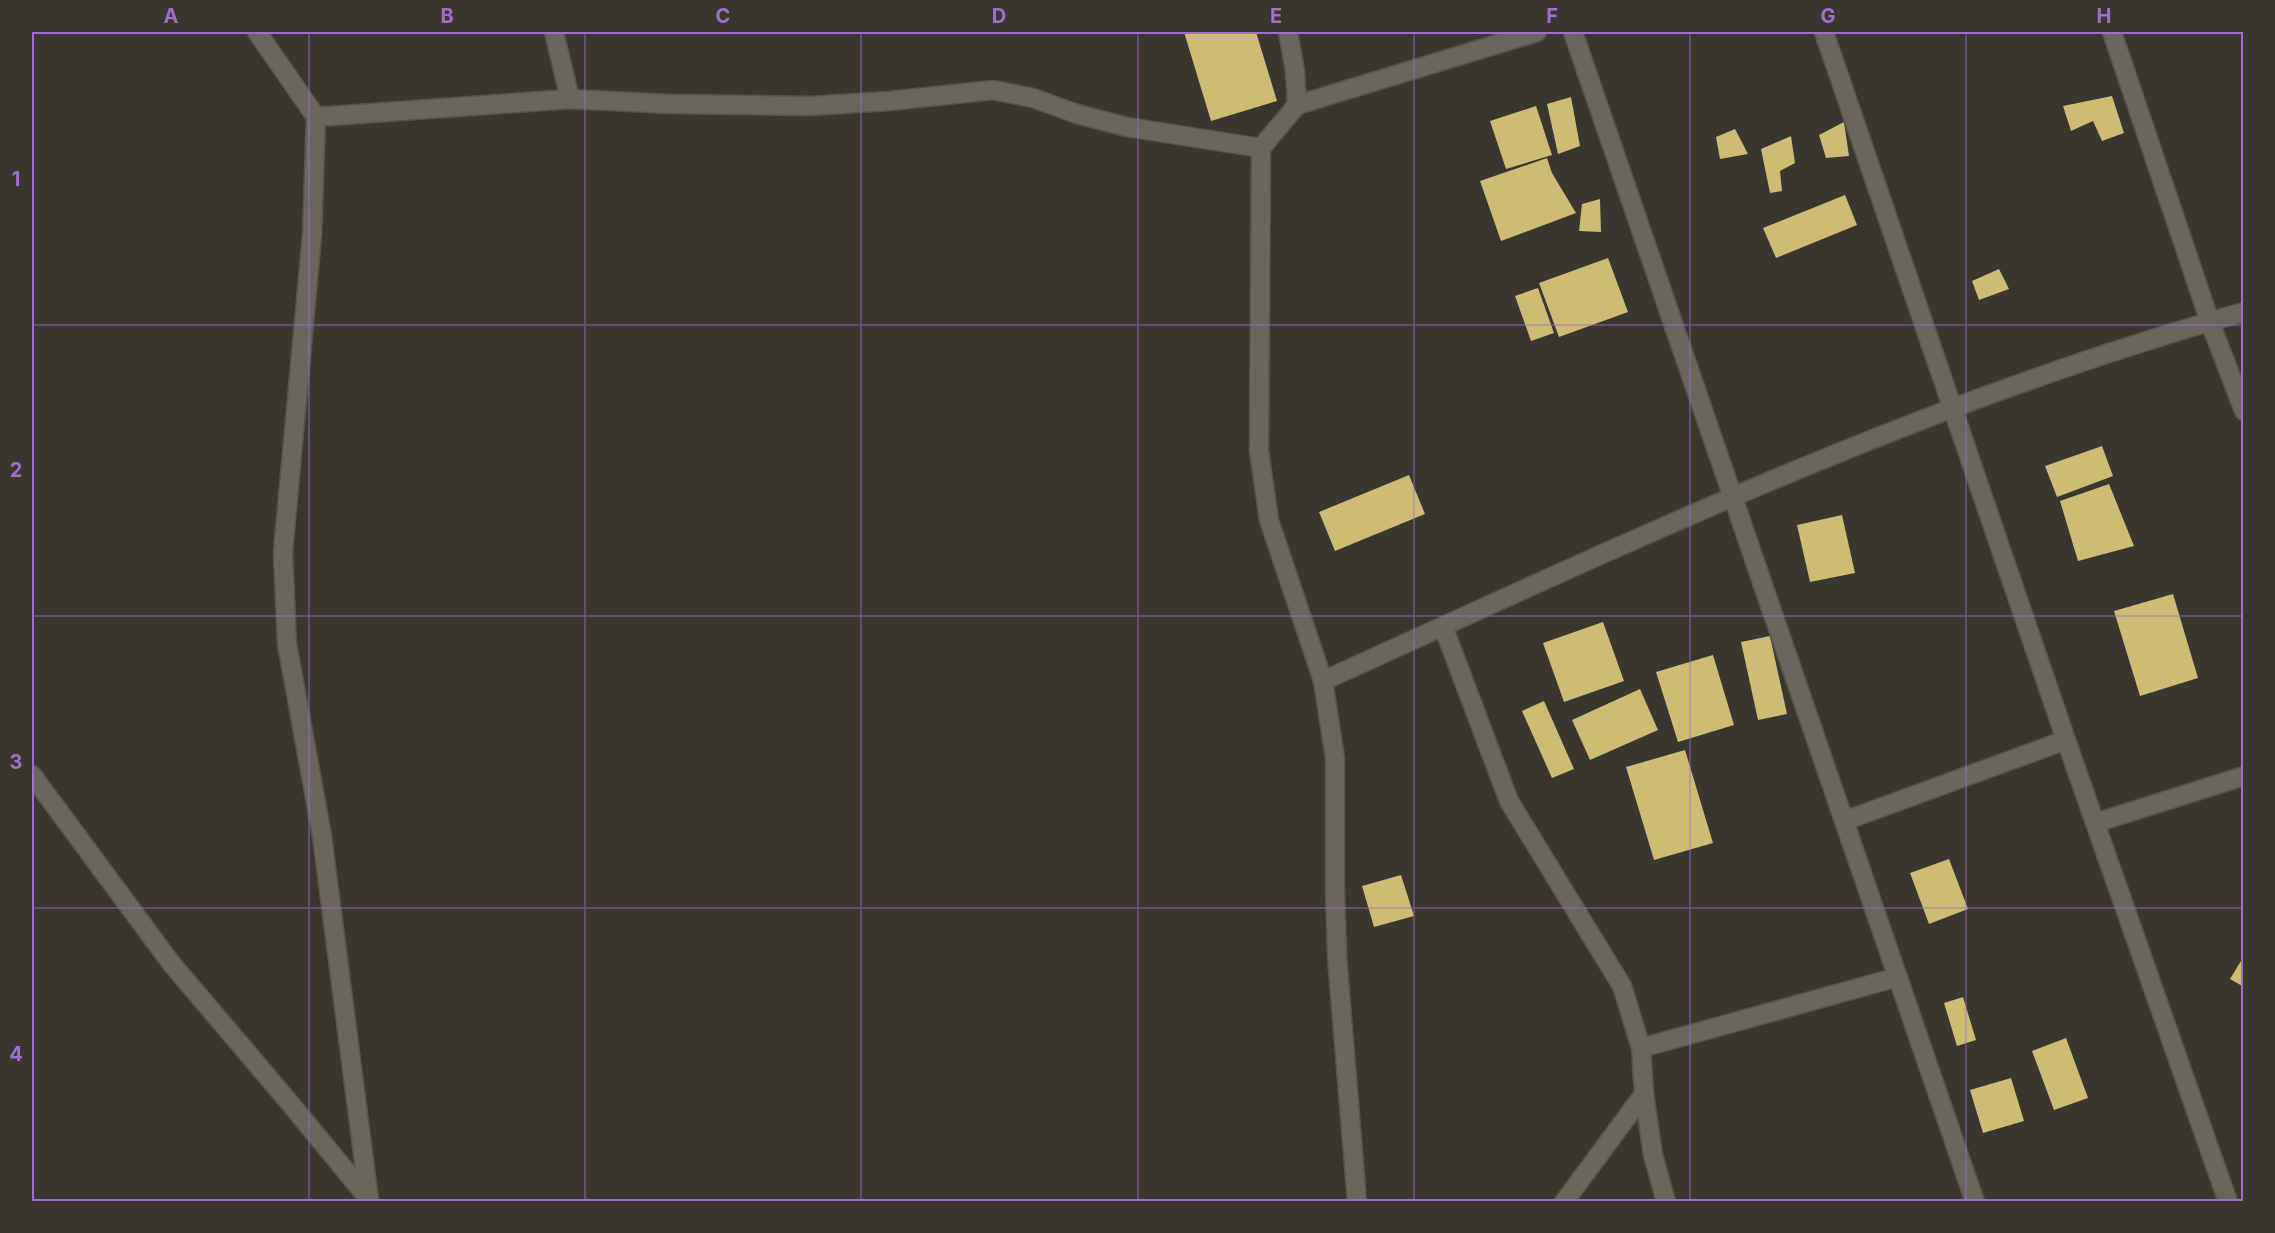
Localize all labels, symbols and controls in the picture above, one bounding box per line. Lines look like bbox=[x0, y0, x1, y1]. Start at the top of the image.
text: A bbox=[164, 4, 179, 28]
text: B bbox=[440, 4, 454, 28]
text: C bbox=[716, 4, 730, 28]
text: D bbox=[992, 4, 1006, 28]
text: E bbox=[1270, 4, 1282, 28]
text: F bbox=[1546, 4, 1558, 28]
text: G bbox=[1820, 4, 1836, 28]
text: H bbox=[2097, 4, 2111, 28]
text: 1 bbox=[12, 167, 20, 191]
text: 2 bbox=[10, 458, 22, 482]
text: 3 bbox=[10, 750, 22, 774]
text: 4 bbox=[9, 1042, 23, 1066]

